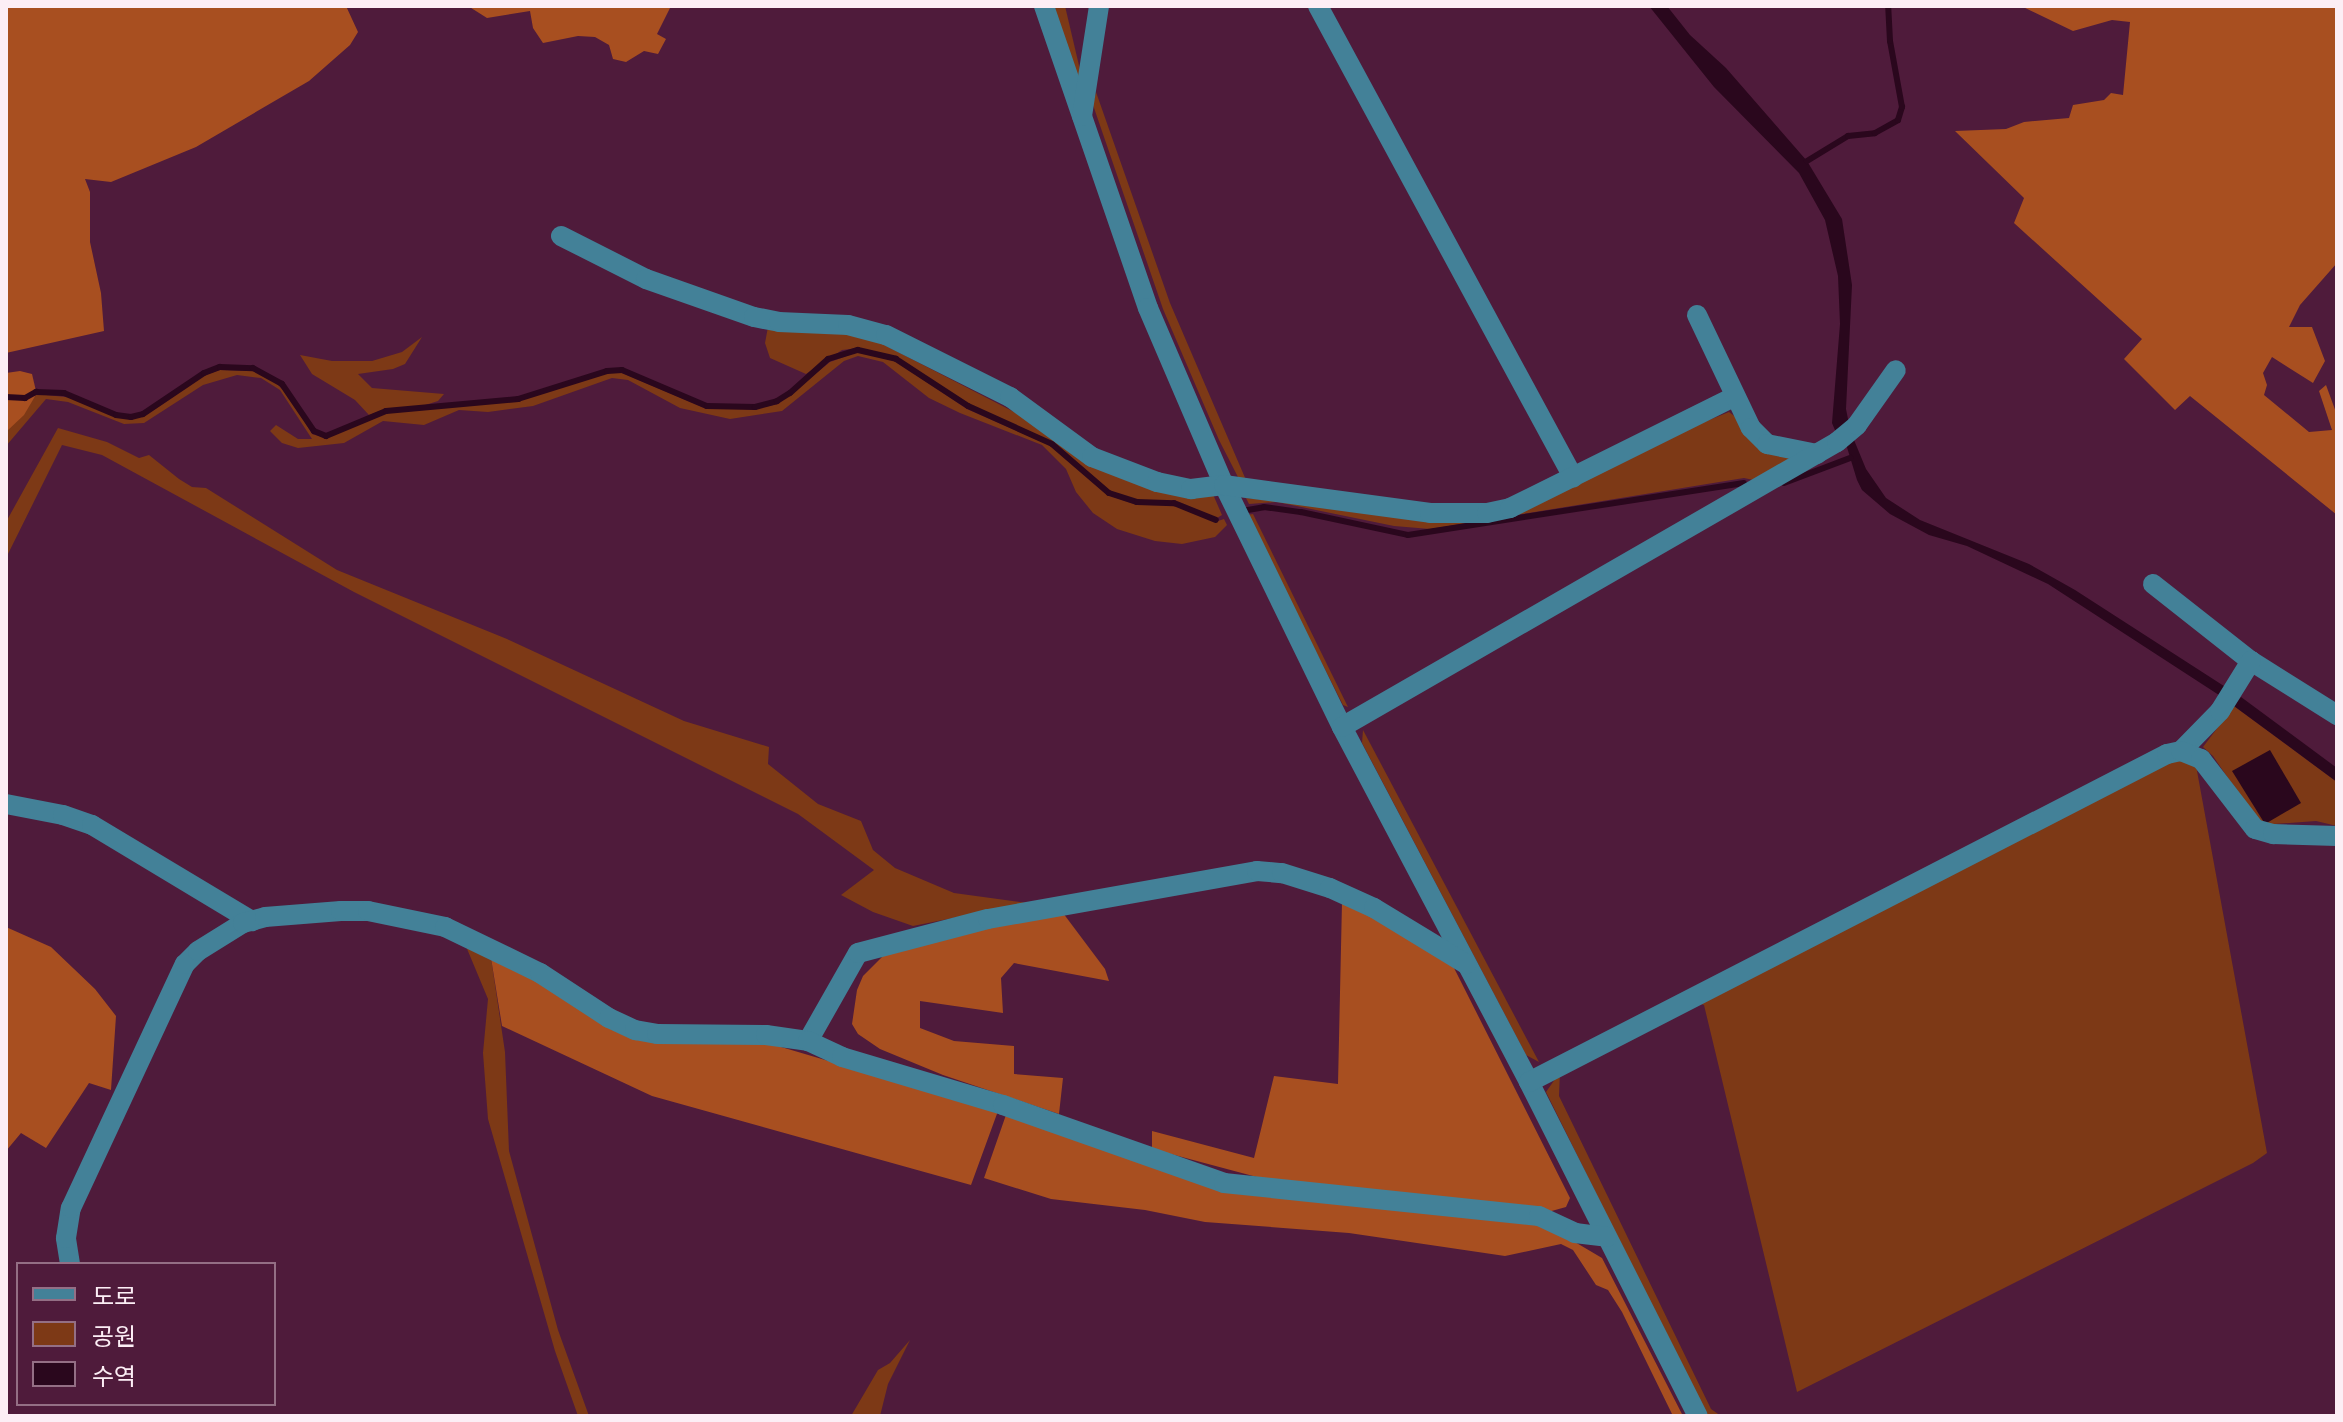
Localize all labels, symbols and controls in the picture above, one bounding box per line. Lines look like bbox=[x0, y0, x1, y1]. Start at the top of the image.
legend bbox=[16, 1262, 276, 1406]
text: 도로 bbox=[92, 1283, 136, 1311]
text: 공원 bbox=[92, 1323, 136, 1351]
text: 수역 bbox=[92, 1363, 136, 1391]

